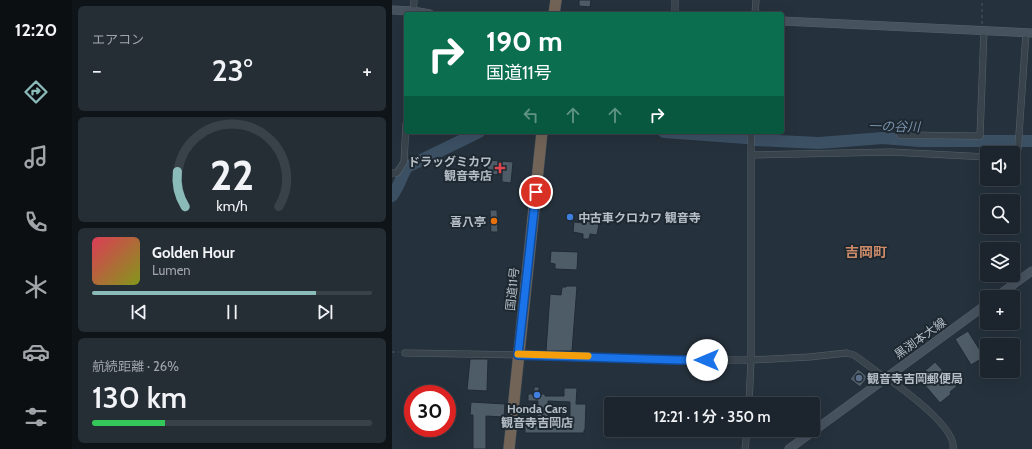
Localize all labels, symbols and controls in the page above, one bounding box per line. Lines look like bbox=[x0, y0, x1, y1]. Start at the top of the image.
text: 12:20 bbox=[15, 19, 57, 41]
text: 190 m bbox=[486, 24, 562, 58]
icon: right bbox=[420, 28, 472, 80]
text: エアコン bbox=[92, 31, 144, 47]
text: 23° bbox=[212, 52, 252, 89]
text: − bbox=[92, 57, 102, 84]
text: + bbox=[362, 57, 372, 84]
text: 国道11号 bbox=[486, 62, 552, 84]
icon: directions bbox=[22, 78, 50, 106]
icon: left bbox=[520, 104, 542, 126]
icon: ahead bbox=[562, 104, 584, 126]
icon: ahead bbox=[604, 104, 626, 126]
icon: right bbox=[646, 104, 668, 126]
water label: 一の谷川 bbox=[868, 118, 922, 134]
icon: music bbox=[22, 143, 50, 171]
map controls bbox=[980, 146, 1020, 378]
button: sound bbox=[980, 146, 1020, 186]
text: 22 bbox=[210, 150, 254, 200]
place label: ドラッグミカワ 観音寺店 bbox=[408, 154, 492, 183]
marker: ドラッグミカワ 観音寺店 bbox=[495, 163, 505, 173]
pin bbox=[519, 175, 553, 209]
icon: arrive bbox=[525, 181, 547, 203]
button: search bbox=[980, 194, 1020, 234]
text: km/h bbox=[216, 197, 248, 215]
icon: phone bbox=[22, 208, 50, 236]
place label: 中古車クロカワ 観音寺 bbox=[578, 210, 701, 225]
marker: 中古車クロカワ 観音寺 bbox=[565, 212, 575, 222]
place label: 喜八亭 bbox=[450, 214, 486, 229]
marker: 喜八亭 bbox=[489, 216, 499, 226]
button: layers bbox=[980, 242, 1020, 282]
district label: 吉岡町 bbox=[845, 243, 887, 261]
text: Golden Hour bbox=[152, 244, 235, 262]
text: Lumen bbox=[152, 262, 191, 278]
street label: 国道11号 bbox=[502, 266, 522, 312]
icon: climate bbox=[22, 273, 50, 301]
button: + bbox=[980, 290, 1020, 330]
icon: previous bbox=[128, 301, 150, 323]
icon: pause bbox=[221, 301, 243, 323]
icon: next bbox=[314, 301, 336, 323]
street label: 黒渕本大線 bbox=[891, 314, 949, 362]
icon: car bbox=[22, 338, 50, 366]
button: − bbox=[980, 338, 1020, 378]
position arrow bbox=[686, 339, 728, 381]
text: 航続距離 · 26% bbox=[92, 358, 179, 374]
place label: 観音寺吉岡郵便局 bbox=[867, 371, 963, 386]
marker: 観音寺吉岡郵便局 bbox=[854, 373, 864, 383]
text: 130 km bbox=[92, 379, 187, 416]
speed limit sign: 30 bbox=[404, 385, 456, 437]
marker: Honda Cars 観音寺吉岡店 bbox=[532, 390, 542, 400]
place label: Honda Cars 観音寺吉岡店 bbox=[501, 401, 573, 430]
icon: filters bbox=[22, 403, 50, 431]
text: 12:21 · 1 分 · 350 m bbox=[653, 408, 771, 426]

